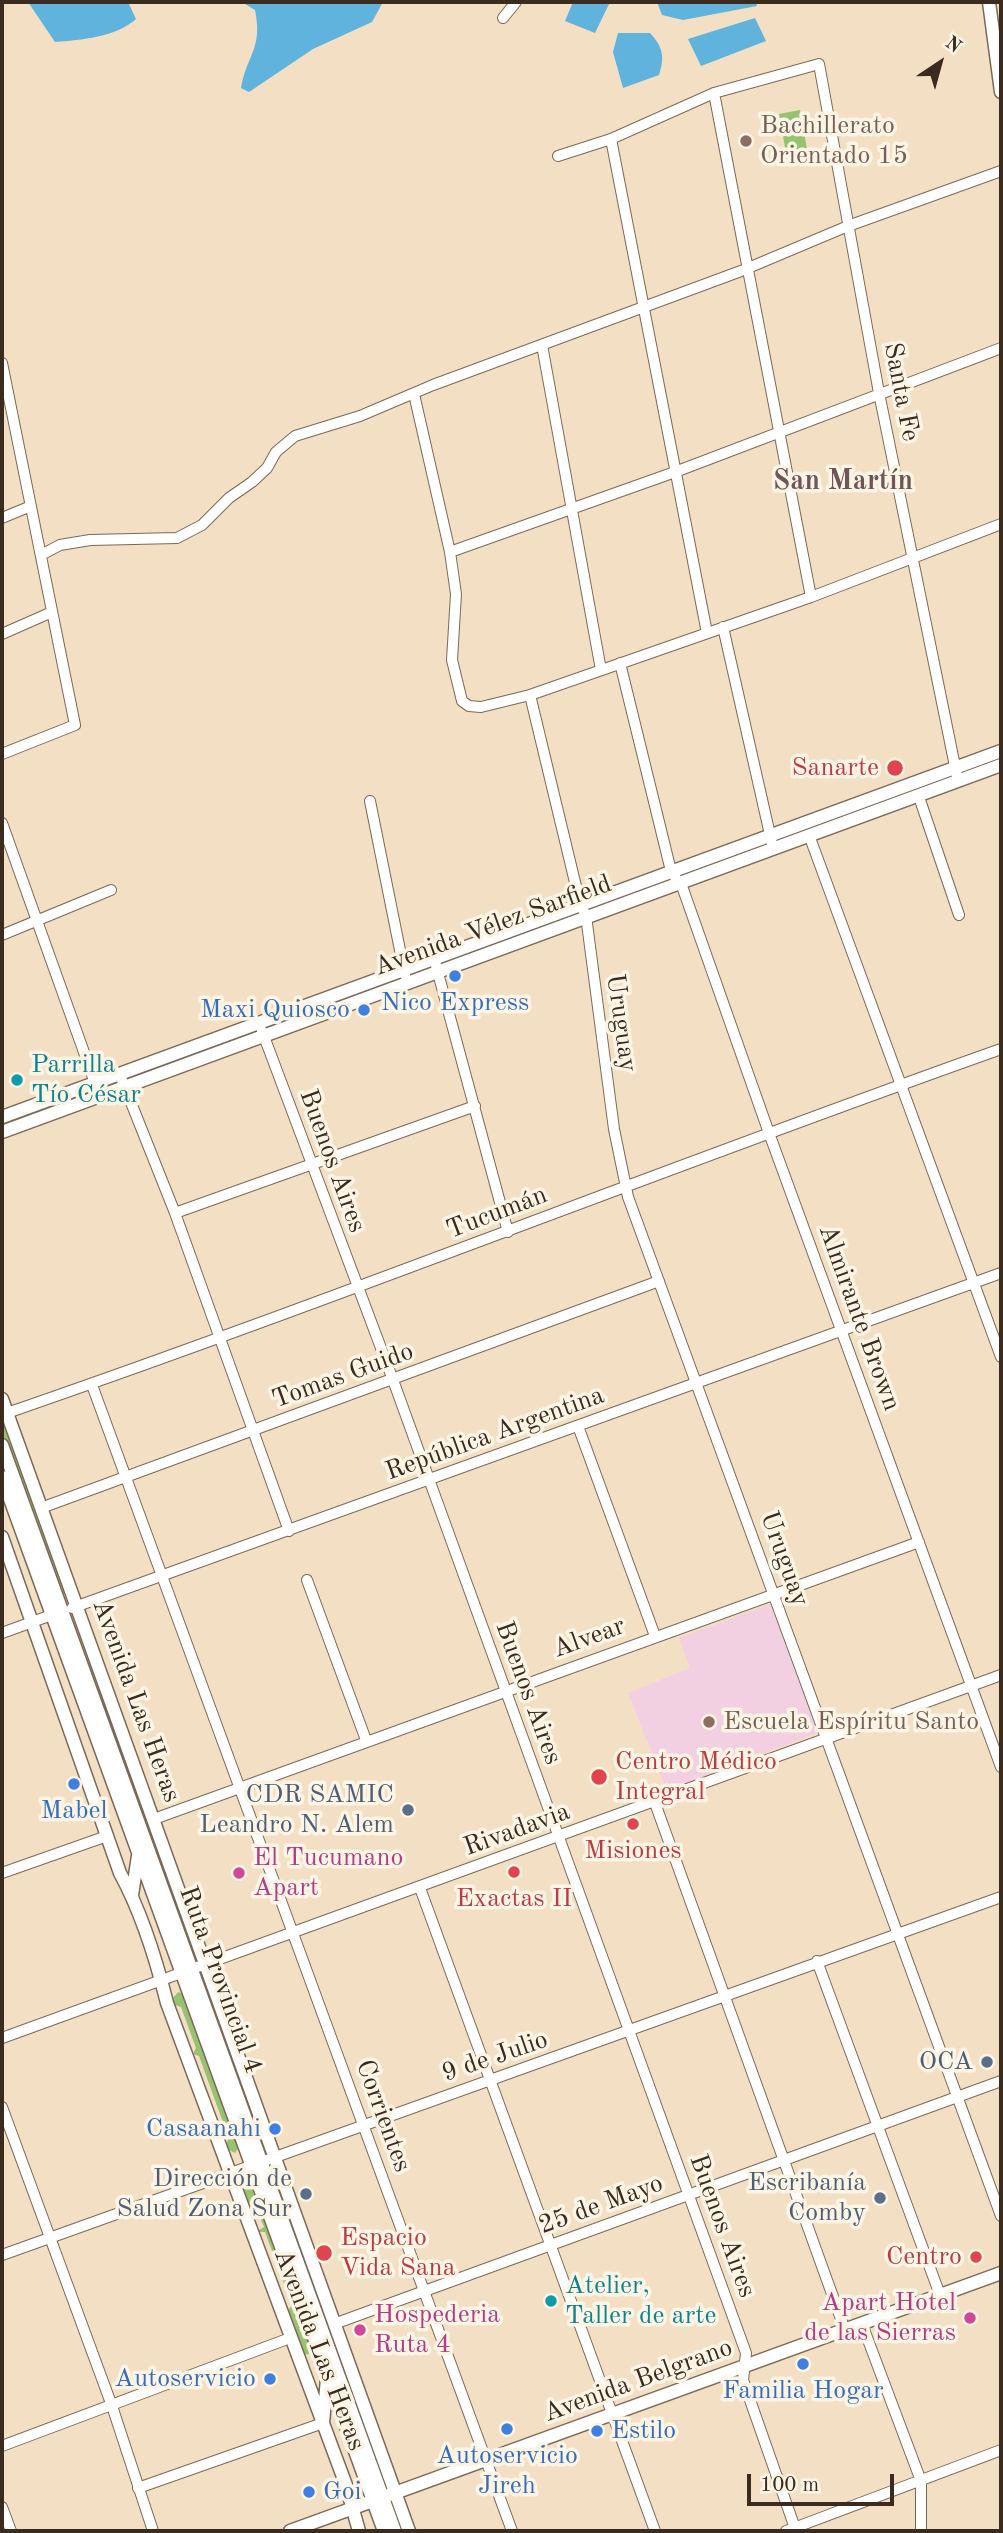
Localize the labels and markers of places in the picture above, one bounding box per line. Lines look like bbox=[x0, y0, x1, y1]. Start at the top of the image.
place label: Bachillerato Orientado 15 bbox=[760, 110, 908, 172]
marker: Bachillerato Orientado 15 bbox=[738, 133, 754, 149]
place label: Sanarte bbox=[791, 752, 879, 784]
marker: Sanarte bbox=[885, 758, 905, 778]
marker: Nico Express bbox=[447, 968, 463, 984]
place label: Nico Express bbox=[381, 987, 529, 1019]
place label: Maxi Quiosco bbox=[200, 994, 350, 1026]
marker: Maxi Quiosco bbox=[356, 1002, 372, 1018]
place label: Parrilla Tío César bbox=[31, 1049, 141, 1110]
marker: Parrilla Tío César bbox=[9, 1072, 25, 1088]
place label: Escuela Espíritu Santo bbox=[723, 1706, 979, 1738]
marker: Escuela Espíritu Santo bbox=[701, 1714, 717, 1730]
place label: Centro Médico Integral bbox=[615, 1746, 777, 1808]
marker: Centro Médico Integral bbox=[589, 1767, 609, 1787]
marker: Mabel bbox=[66, 1776, 82, 1792]
place label: CDR SAMIC Leandro N. Alem bbox=[199, 1779, 394, 1840]
place label: Mabel bbox=[41, 1795, 107, 1827]
marker: CDR SAMIC Leandro N. Alem bbox=[400, 1802, 416, 1818]
marker: Misiones bbox=[625, 1816, 641, 1832]
place label: Misiones bbox=[584, 1835, 682, 1867]
place label: El Tucumano Apart bbox=[253, 1842, 403, 1904]
marker: Exactas II bbox=[506, 1864, 522, 1880]
marker: El Tucumano Apart bbox=[231, 1865, 247, 1881]
place label: Exactas II bbox=[456, 1883, 572, 1915]
place label: OCA bbox=[919, 2046, 973, 2078]
marker: OCA bbox=[979, 2054, 995, 2070]
place label: Casaanahi bbox=[146, 2113, 261, 2145]
marker: Casaanahi bbox=[267, 2121, 283, 2137]
place label: Dirección de Salud Zona Sur bbox=[117, 2163, 292, 2224]
place label: Escribanía Comby bbox=[748, 2167, 866, 2228]
marker: Dirección de Salud Zona Sur bbox=[298, 2186, 314, 2202]
marker: Escribanía Comby bbox=[872, 2190, 888, 2206]
place label: Espacio Vida Sana bbox=[340, 2222, 455, 2284]
place label: Centro bbox=[886, 2241, 962, 2273]
marker: Espacio Vida Sana bbox=[314, 2243, 334, 2263]
marker: Centro bbox=[968, 2249, 984, 2265]
place label: Atelier, Taller de arte bbox=[565, 2270, 716, 2332]
place label: Apart Hotel de las Sierras bbox=[804, 2287, 956, 2348]
marker: Atelier, Taller de arte bbox=[543, 2293, 559, 2309]
place label: Hospederia Ruta 4 bbox=[374, 2299, 500, 2360]
marker: Apart Hotel de las Sierras bbox=[962, 2310, 978, 2326]
marker: Hospederia Ruta 4 bbox=[352, 2322, 368, 2338]
marker: Familia Hogar bbox=[795, 2356, 811, 2372]
place label: Autoservicio bbox=[114, 2363, 256, 2395]
marker: Autoservicio bbox=[262, 2371, 278, 2387]
place label: Familia Hogar bbox=[722, 2375, 884, 2407]
place label: Estilo bbox=[611, 2415, 676, 2447]
marker: Autoservicio Jireh bbox=[499, 2421, 515, 2437]
marker: Estilo bbox=[589, 2423, 605, 2439]
place label: Autoservicio Jireh bbox=[436, 2440, 578, 2502]
place label: Goi bbox=[323, 2476, 362, 2508]
marker: Goi bbox=[301, 2484, 317, 2500]

